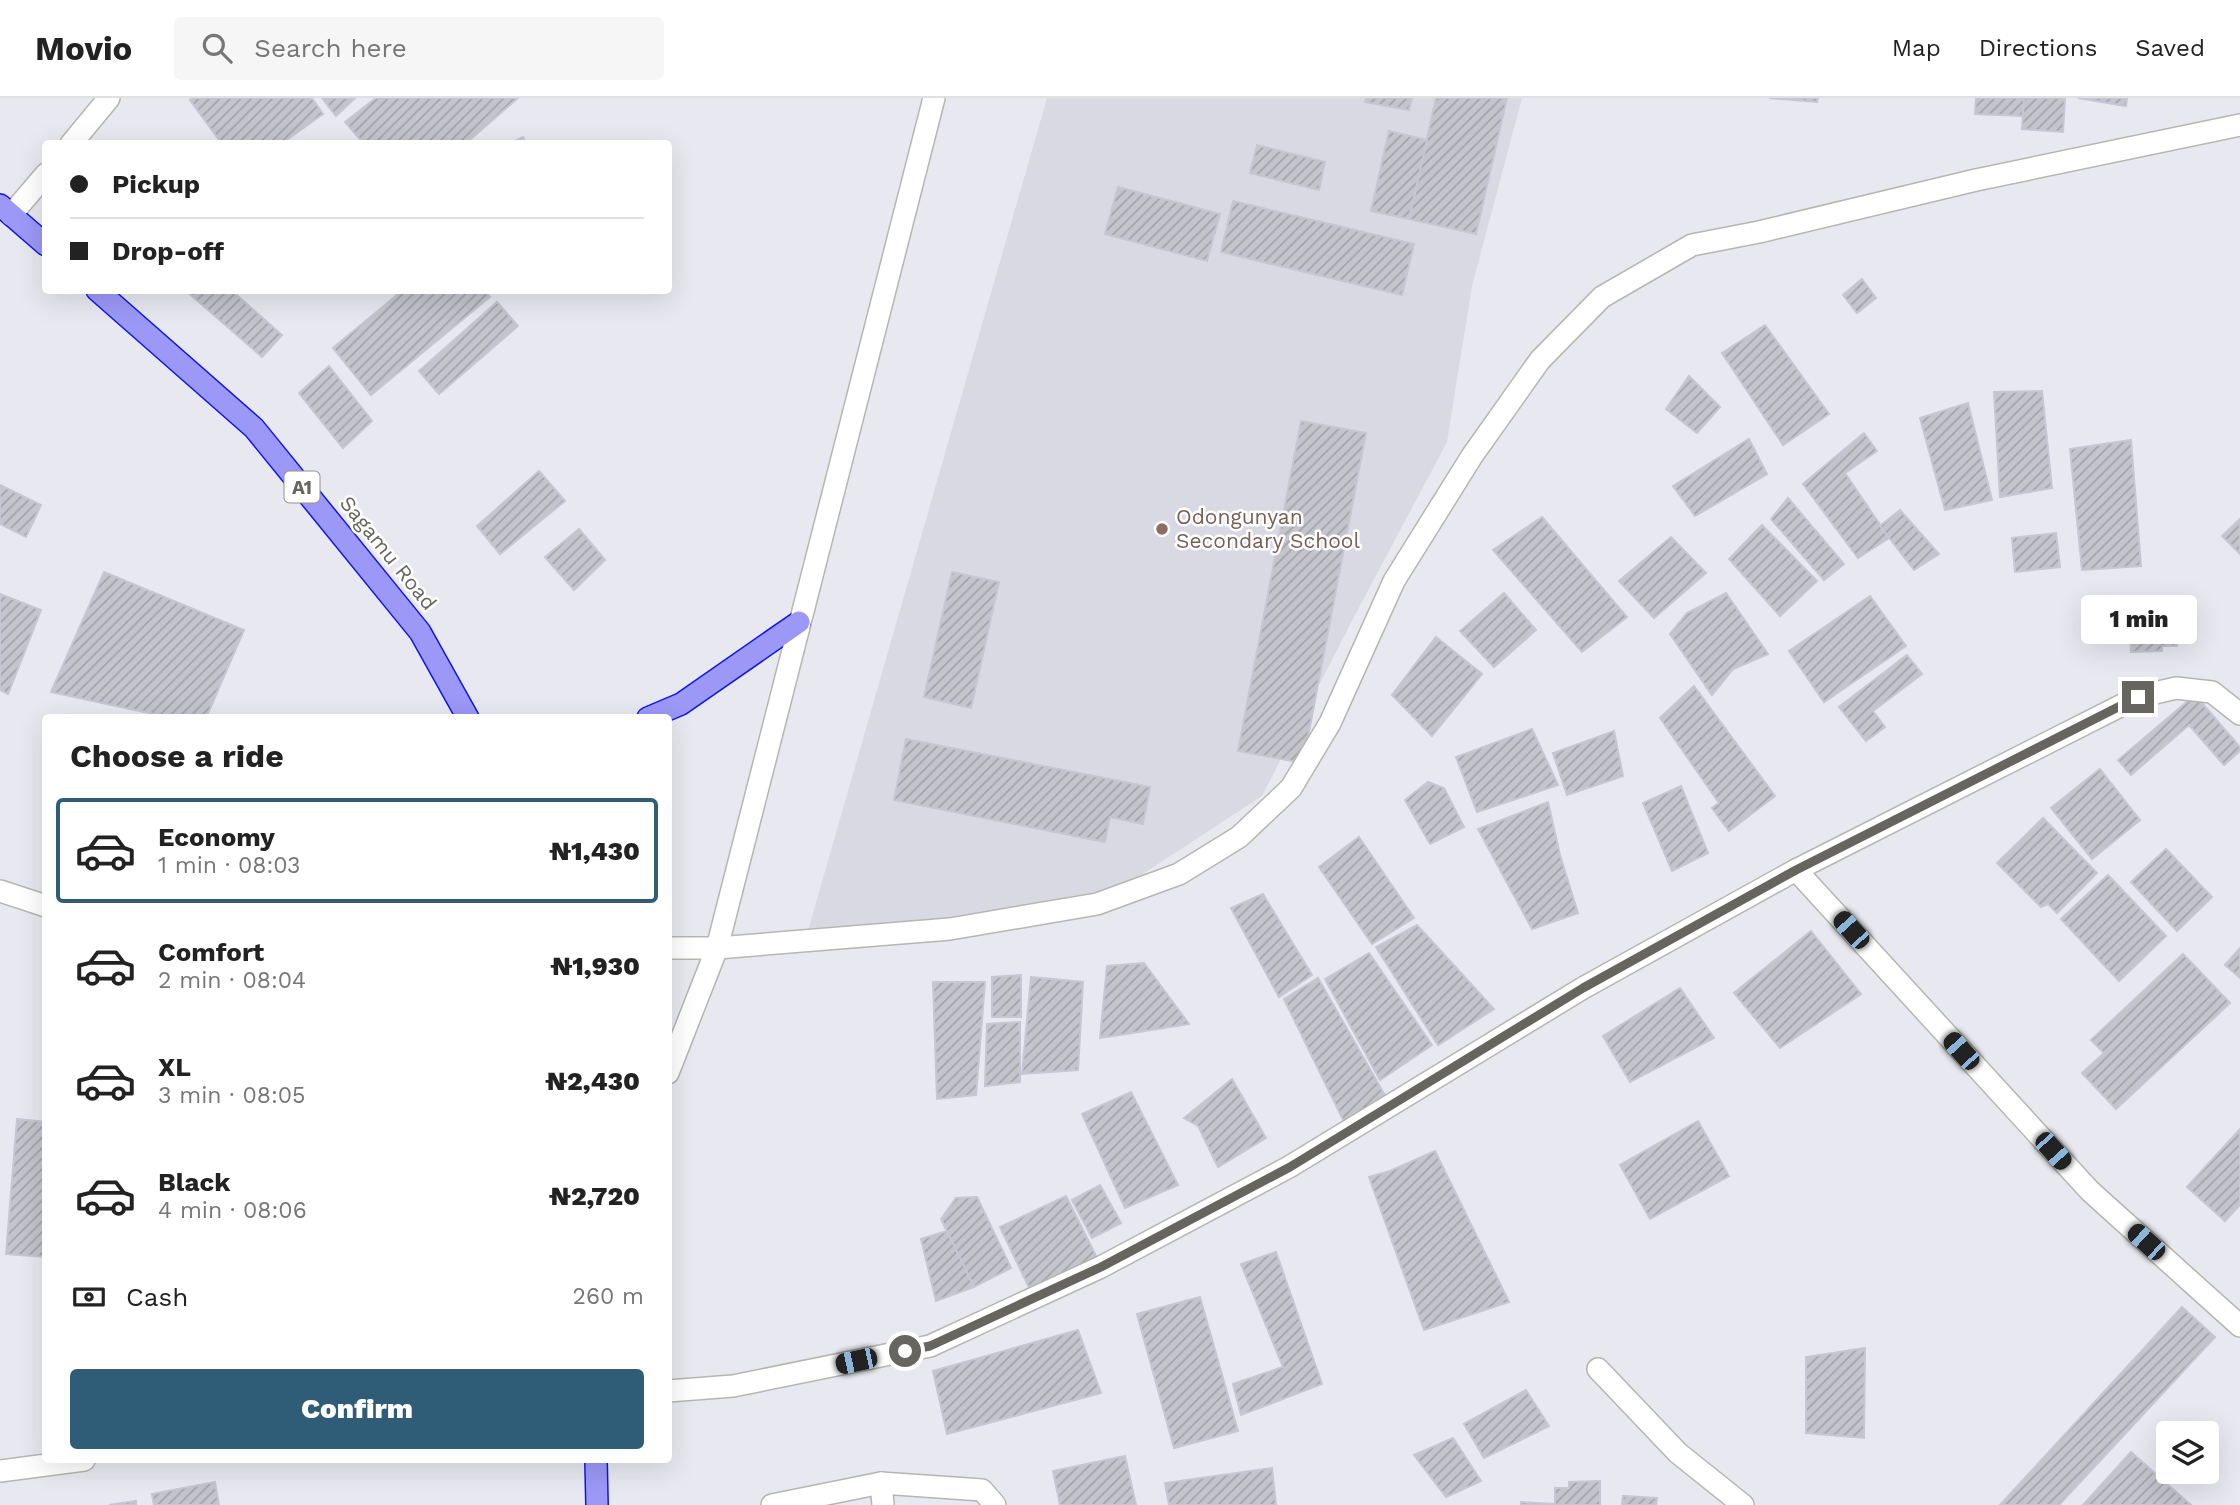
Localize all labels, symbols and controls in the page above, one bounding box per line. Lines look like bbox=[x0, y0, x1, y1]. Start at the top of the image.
search box bbox=[174, 17, 664, 80]
text: Movio bbox=[35, 29, 132, 68]
icon: search bbox=[198, 29, 236, 67]
text: Search here bbox=[254, 33, 407, 63]
text: Map bbox=[1892, 34, 1941, 62]
text: Directions bbox=[1979, 34, 2097, 62]
text: Saved bbox=[2135, 34, 2205, 62]
text: Pickup bbox=[112, 169, 200, 199]
text: Drop-off bbox=[112, 236, 224, 266]
road number: A1 bbox=[284, 472, 320, 502]
street label: Sagamu Road bbox=[335, 491, 442, 615]
place label: Odongunyan Secondary School bbox=[1176, 504, 1360, 553]
marker: Odongunyan Secondary School bbox=[1154, 521, 1170, 537]
callout: 1 min bbox=[2080, 596, 2196, 644]
text: 1 min bbox=[2109, 606, 2169, 633]
route end bbox=[2122, 681, 2154, 713]
text: Choose a ride bbox=[70, 737, 284, 775]
icon: car bbox=[74, 819, 137, 882]
text: Economy bbox=[158, 822, 275, 852]
text: ₦1,430 bbox=[549, 836, 640, 866]
text: 1 min · 08:03 bbox=[158, 852, 301, 879]
car bbox=[1830, 907, 1873, 953]
icon: car bbox=[74, 934, 137, 997]
text: Comfort bbox=[158, 937, 264, 967]
text: ₦1,930 bbox=[550, 951, 640, 981]
text: 2 min · 08:04 bbox=[158, 967, 306, 994]
car bbox=[1940, 1028, 1983, 1074]
icon: car bbox=[74, 1049, 137, 1112]
text: XL bbox=[158, 1052, 191, 1082]
text: ₦2,430 bbox=[545, 1066, 640, 1096]
text: 3 min · 08:05 bbox=[158, 1082, 305, 1109]
car bbox=[2032, 1128, 2075, 1174]
icon: car bbox=[74, 1164, 137, 1227]
text: Black bbox=[158, 1167, 230, 1197]
text: ₦2,720 bbox=[549, 1181, 640, 1211]
text: 4 min · 08:06 bbox=[158, 1197, 307, 1224]
car bbox=[2124, 1220, 2169, 1264]
icon: cash bbox=[70, 1278, 108, 1316]
text: Cash bbox=[126, 1282, 188, 1312]
text: 260 m bbox=[573, 1283, 644, 1310]
route start bbox=[889, 1335, 921, 1367]
car bbox=[834, 1346, 879, 1376]
button: Confirm bbox=[70, 1369, 644, 1449]
map controls bbox=[2156, 1421, 2219, 1484]
button: layers bbox=[2156, 1421, 2219, 1484]

